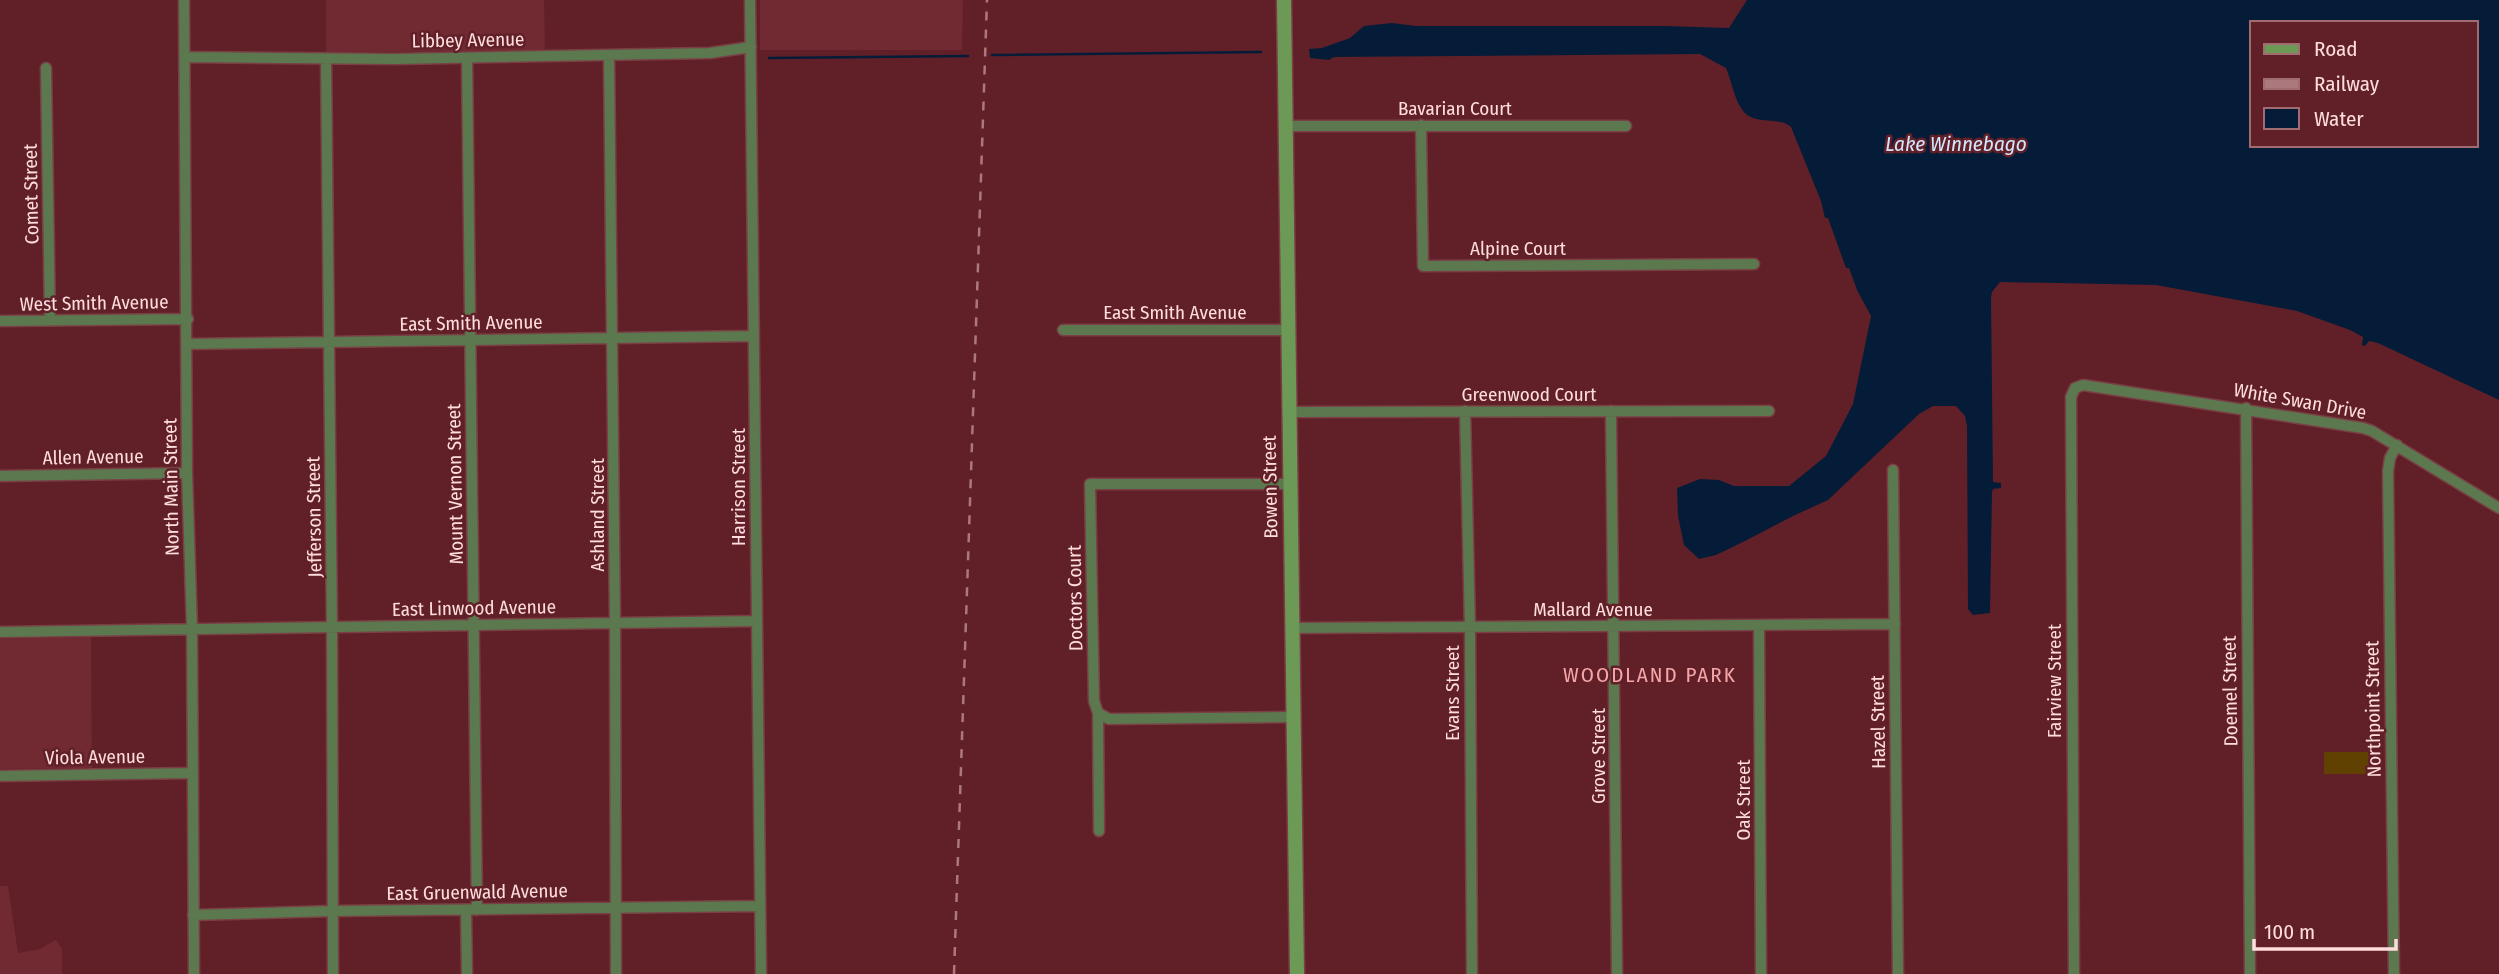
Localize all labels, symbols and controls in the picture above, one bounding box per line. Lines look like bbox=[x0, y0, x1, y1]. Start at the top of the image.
legend bbox=[2250, 21, 2478, 147]
street label: Libbey Avenue bbox=[411, 28, 525, 52]
text: Road bbox=[2314, 36, 2358, 62]
text: Railway bbox=[2314, 71, 2380, 97]
street label: Bavarian Court bbox=[1398, 97, 1513, 120]
text: Water bbox=[2314, 106, 2364, 132]
water label: Lake Winnebago bbox=[1885, 131, 2027, 157]
street label: Comet Street bbox=[19, 143, 43, 245]
street label: Alpine Court bbox=[1470, 237, 1567, 260]
street label: West Smith Avenue bbox=[19, 290, 169, 316]
street label: East Smith Avenue bbox=[1103, 301, 1247, 324]
street label: East Smith Avenue bbox=[399, 310, 543, 336]
street label: White Swan Drive bbox=[2232, 378, 2368, 424]
street label: Greenwood Court bbox=[1462, 383, 1597, 406]
street label: Mount Vernon Street bbox=[442, 403, 468, 564]
street label: North Main Street bbox=[158, 417, 184, 556]
street label: Harrison Street bbox=[727, 427, 750, 546]
street label: Bowen Street bbox=[1258, 434, 1282, 539]
street label: Allen Avenue bbox=[42, 445, 144, 469]
street label: Jefferson Street bbox=[301, 455, 327, 578]
street label: Ashland Street bbox=[586, 457, 609, 572]
street label: Doctors Court bbox=[1063, 544, 1087, 651]
street label: East Linwood Avenue bbox=[392, 595, 556, 621]
street label: Mallard Avenue bbox=[1533, 598, 1653, 621]
street label: Fairview Street bbox=[2043, 623, 2066, 738]
street label: Doemel Street bbox=[2218, 635, 2242, 747]
street label: Northpoint Street bbox=[2360, 640, 2386, 778]
street label: Evans Street bbox=[1441, 645, 1464, 741]
district label: WOODLAND PARK bbox=[1563, 662, 1737, 688]
street label: Hazel Street bbox=[1866, 674, 1890, 769]
street label: Grove Street bbox=[1587, 707, 1610, 804]
street label: Viola Avenue bbox=[45, 745, 145, 769]
street label: Oak Street bbox=[1732, 759, 1755, 841]
street label: East Gruenwald Avenue bbox=[386, 879, 568, 905]
scale bar bbox=[2254, 908, 2396, 952]
text: 100 m bbox=[2264, 919, 2315, 945]

